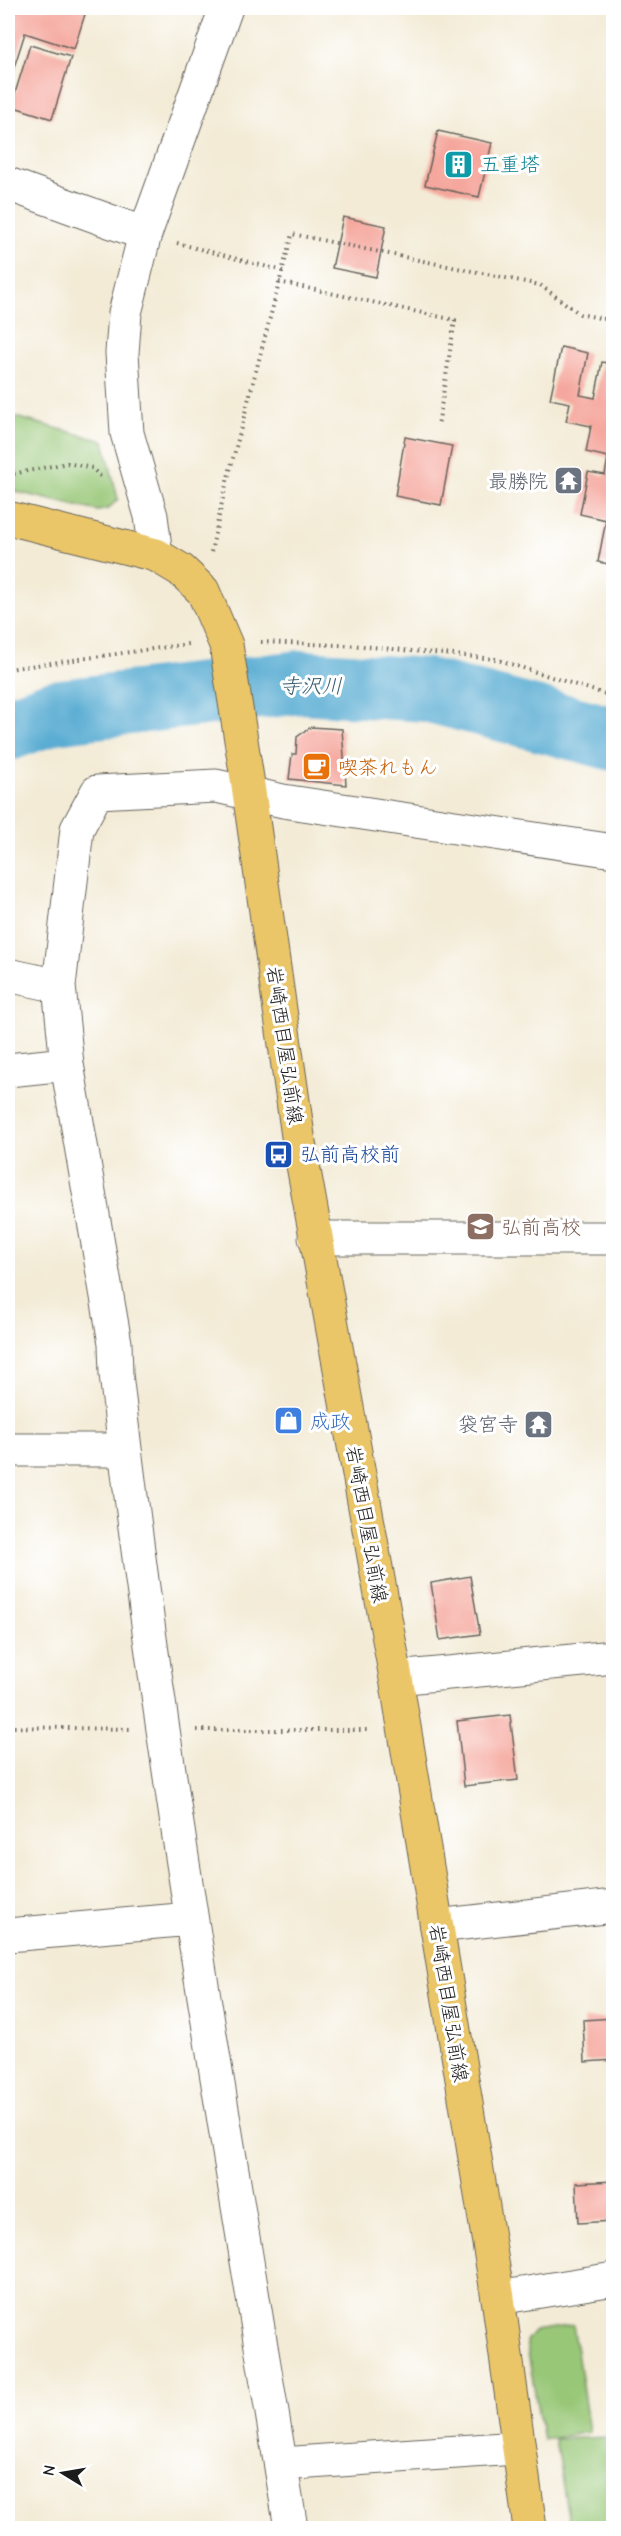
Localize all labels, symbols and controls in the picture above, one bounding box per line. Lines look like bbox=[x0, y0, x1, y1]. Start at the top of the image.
building icon: 五重塔 bbox=[443, 148, 475, 180]
place label: 五重塔 bbox=[480, 153, 540, 176]
temple icon: 最勝院 bbox=[553, 465, 585, 497]
place label: 最勝院 bbox=[488, 470, 548, 493]
water label: 寺沢川 bbox=[280, 674, 343, 698]
cafe icon: 喫茶れもん bbox=[301, 751, 333, 783]
place label: 喫茶れもん bbox=[338, 756, 438, 779]
street label: 岩崎西目屋弘前線 bbox=[262, 964, 307, 1126]
bus stop icon: 弘前高校前 bbox=[263, 1138, 295, 1170]
place label: 弘前高校前 bbox=[300, 1143, 400, 1166]
school or university icon: 弘前高校 bbox=[464, 1211, 496, 1243]
place label: 弘前高校 bbox=[501, 1216, 581, 1239]
shop icon: 成政 bbox=[273, 1405, 305, 1437]
temple icon: 袋宮寺 bbox=[523, 1408, 555, 1440]
place label: 成政 bbox=[310, 1410, 350, 1433]
place label: 袋宮寺 bbox=[458, 1413, 518, 1436]
street label: 岩崎西目屋弘前線 bbox=[341, 1443, 392, 1605]
street label: 岩崎西目屋弘前線 bbox=[425, 1922, 472, 2084]
north arrow bbox=[33, 2443, 93, 2503]
text: N bbox=[39, 2463, 59, 2477]

